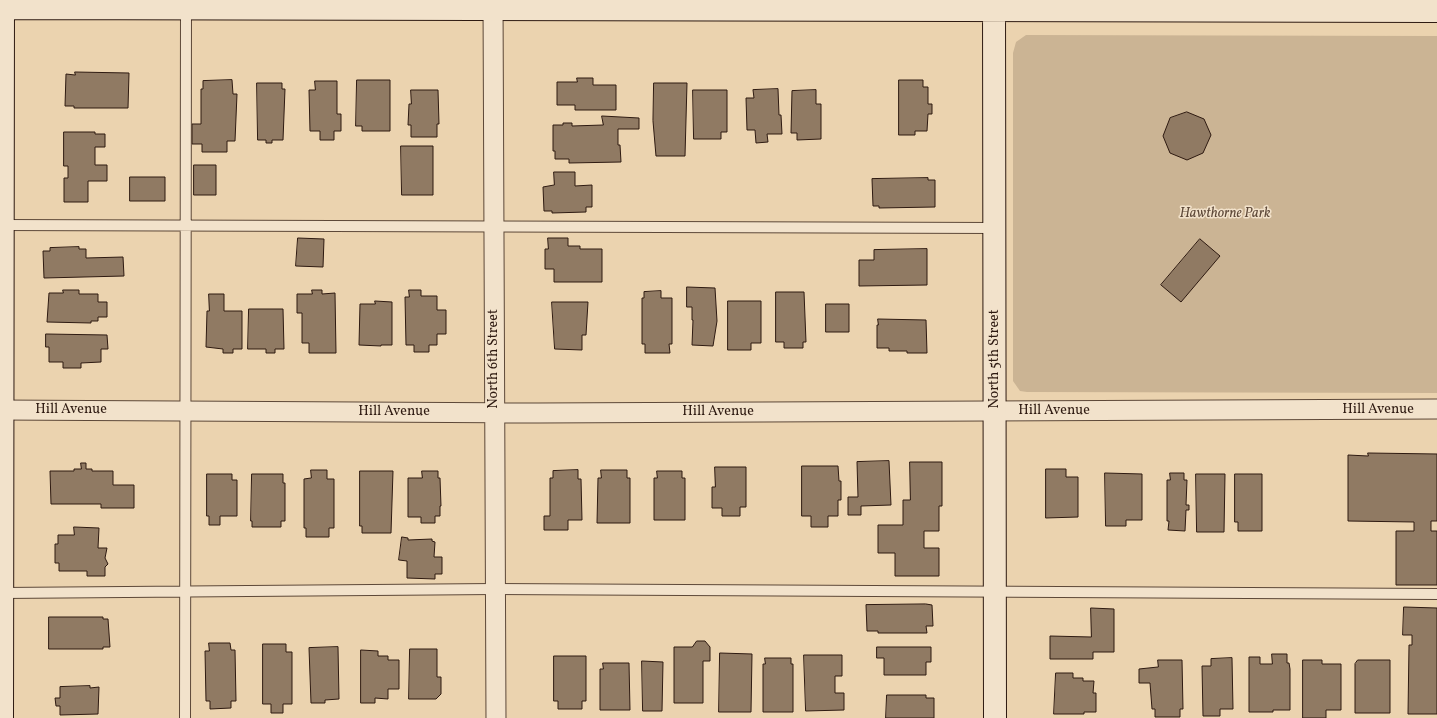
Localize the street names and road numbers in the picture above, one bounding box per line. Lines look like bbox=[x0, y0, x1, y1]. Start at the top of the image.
street label: North 6th Street bbox=[486, 309, 502, 409]
street label: North 5th Street bbox=[987, 309, 1003, 409]
street label: Hill Avenue bbox=[35, 402, 107, 418]
street label: Hill Avenue bbox=[1342, 402, 1414, 418]
street label: Hill Avenue bbox=[1018, 403, 1090, 419]
street label: Hill Avenue bbox=[358, 404, 430, 420]
street label: Hill Avenue bbox=[682, 404, 754, 420]

